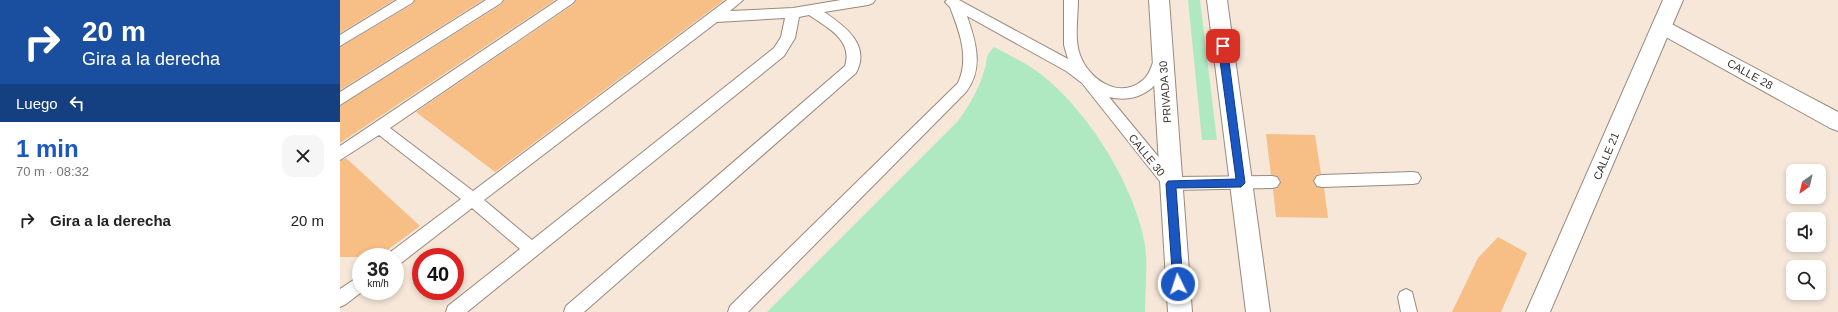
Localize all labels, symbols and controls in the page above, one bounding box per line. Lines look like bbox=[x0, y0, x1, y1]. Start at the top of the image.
icon: right bbox=[16, 16, 68, 68]
text: 20 m bbox=[82, 16, 146, 47]
pin bbox=[1206, 29, 1240, 63]
icon: arrive bbox=[1212, 35, 1234, 57]
text: Gira a la derecha bbox=[82, 49, 220, 69]
street label: CALLE 28 bbox=[1725, 57, 1775, 91]
street label: PRIVADA 30 bbox=[1157, 61, 1173, 123]
icon: left bbox=[66, 92, 88, 114]
text: Luego bbox=[16, 95, 58, 112]
street label: CALLE 21 bbox=[1591, 131, 1621, 181]
street label: CALLE 30 bbox=[1127, 132, 1167, 178]
text: 1 min bbox=[16, 135, 79, 162]
button: close bbox=[282, 135, 324, 177]
text: 70 m · 08:32 bbox=[16, 164, 89, 179]
north arrow bbox=[1786, 164, 1826, 204]
map controls bbox=[1786, 164, 1826, 300]
icon: right bbox=[16, 209, 38, 231]
text: Gira a la derecha bbox=[50, 212, 171, 229]
text: 20 m bbox=[291, 212, 324, 229]
button: sound bbox=[1786, 212, 1826, 252]
speed limit sign: 40 bbox=[412, 248, 464, 300]
text: 36 bbox=[367, 258, 389, 280]
button: search bbox=[1786, 260, 1826, 300]
position arrow bbox=[1157, 263, 1199, 305]
text: km/h bbox=[367, 278, 389, 289]

